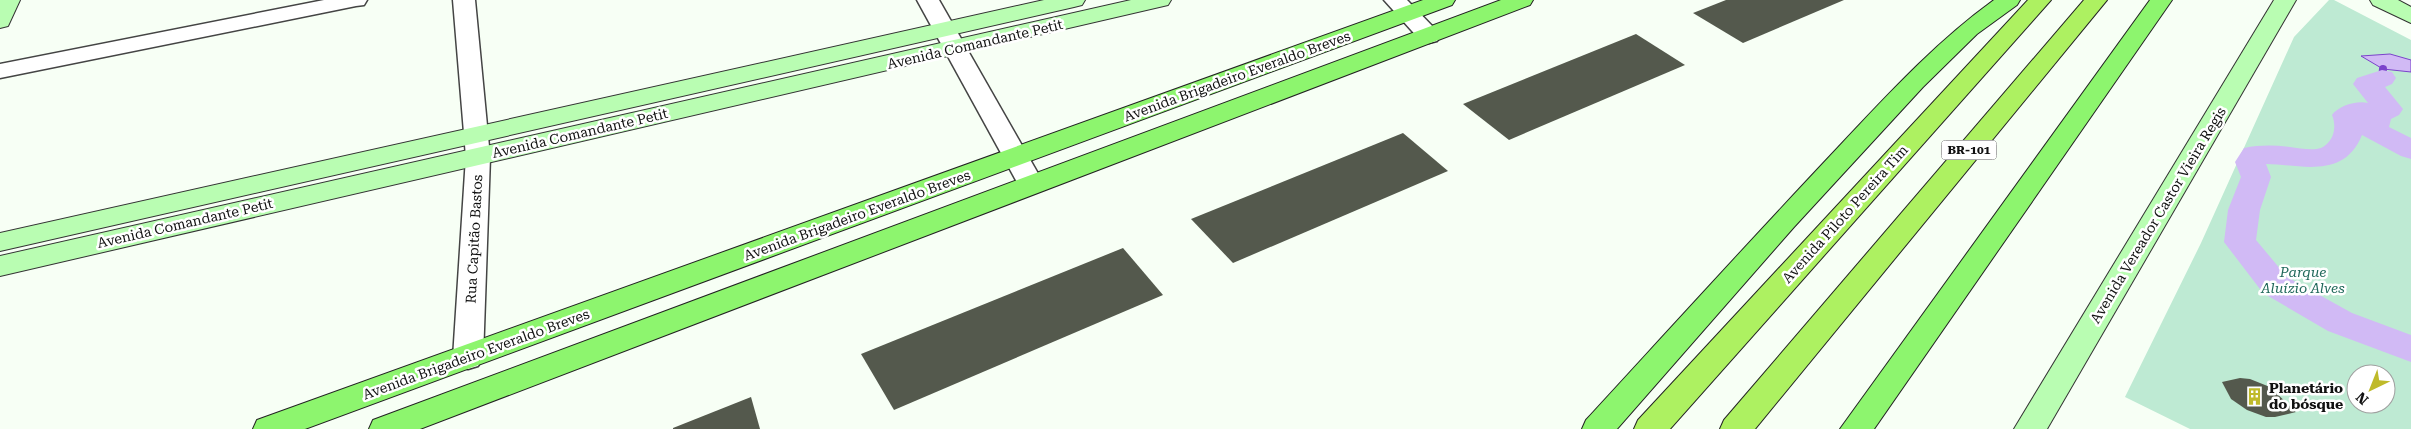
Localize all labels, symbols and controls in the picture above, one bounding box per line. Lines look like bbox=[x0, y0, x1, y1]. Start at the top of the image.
street label: Avenida Comandante Petit bbox=[886, 16, 1064, 72]
street label: Avenida Brigadeiro Everaldo Breves bbox=[1122, 27, 1353, 125]
street label: Avenida Vereador Castor Vieira Regis bbox=[2087, 104, 2229, 326]
street label: Avenida Comandante Petit bbox=[491, 105, 669, 161]
road number: BR-101 bbox=[1942, 140, 1996, 160]
street label: Avenida Piloto Pereira Tim bbox=[1779, 142, 1911, 286]
street label: Avenida Brigadeiro Everaldo Breves bbox=[742, 166, 973, 264]
street label: Rua Capitão Bastos bbox=[463, 174, 485, 304]
street label: Avenida Comandante Petit bbox=[96, 195, 274, 251]
park label: Parque Aluízio Alves bbox=[2260, 264, 2345, 296]
street label: Avenida Brigadeiro Everaldo Breves bbox=[361, 305, 592, 403]
north arrow bbox=[2346, 364, 2396, 414]
place label: Planetário do bósque bbox=[2269, 380, 2343, 412]
building icon: Planetário do bósque bbox=[2245, 386, 2265, 406]
text: N bbox=[2353, 389, 2372, 408]

